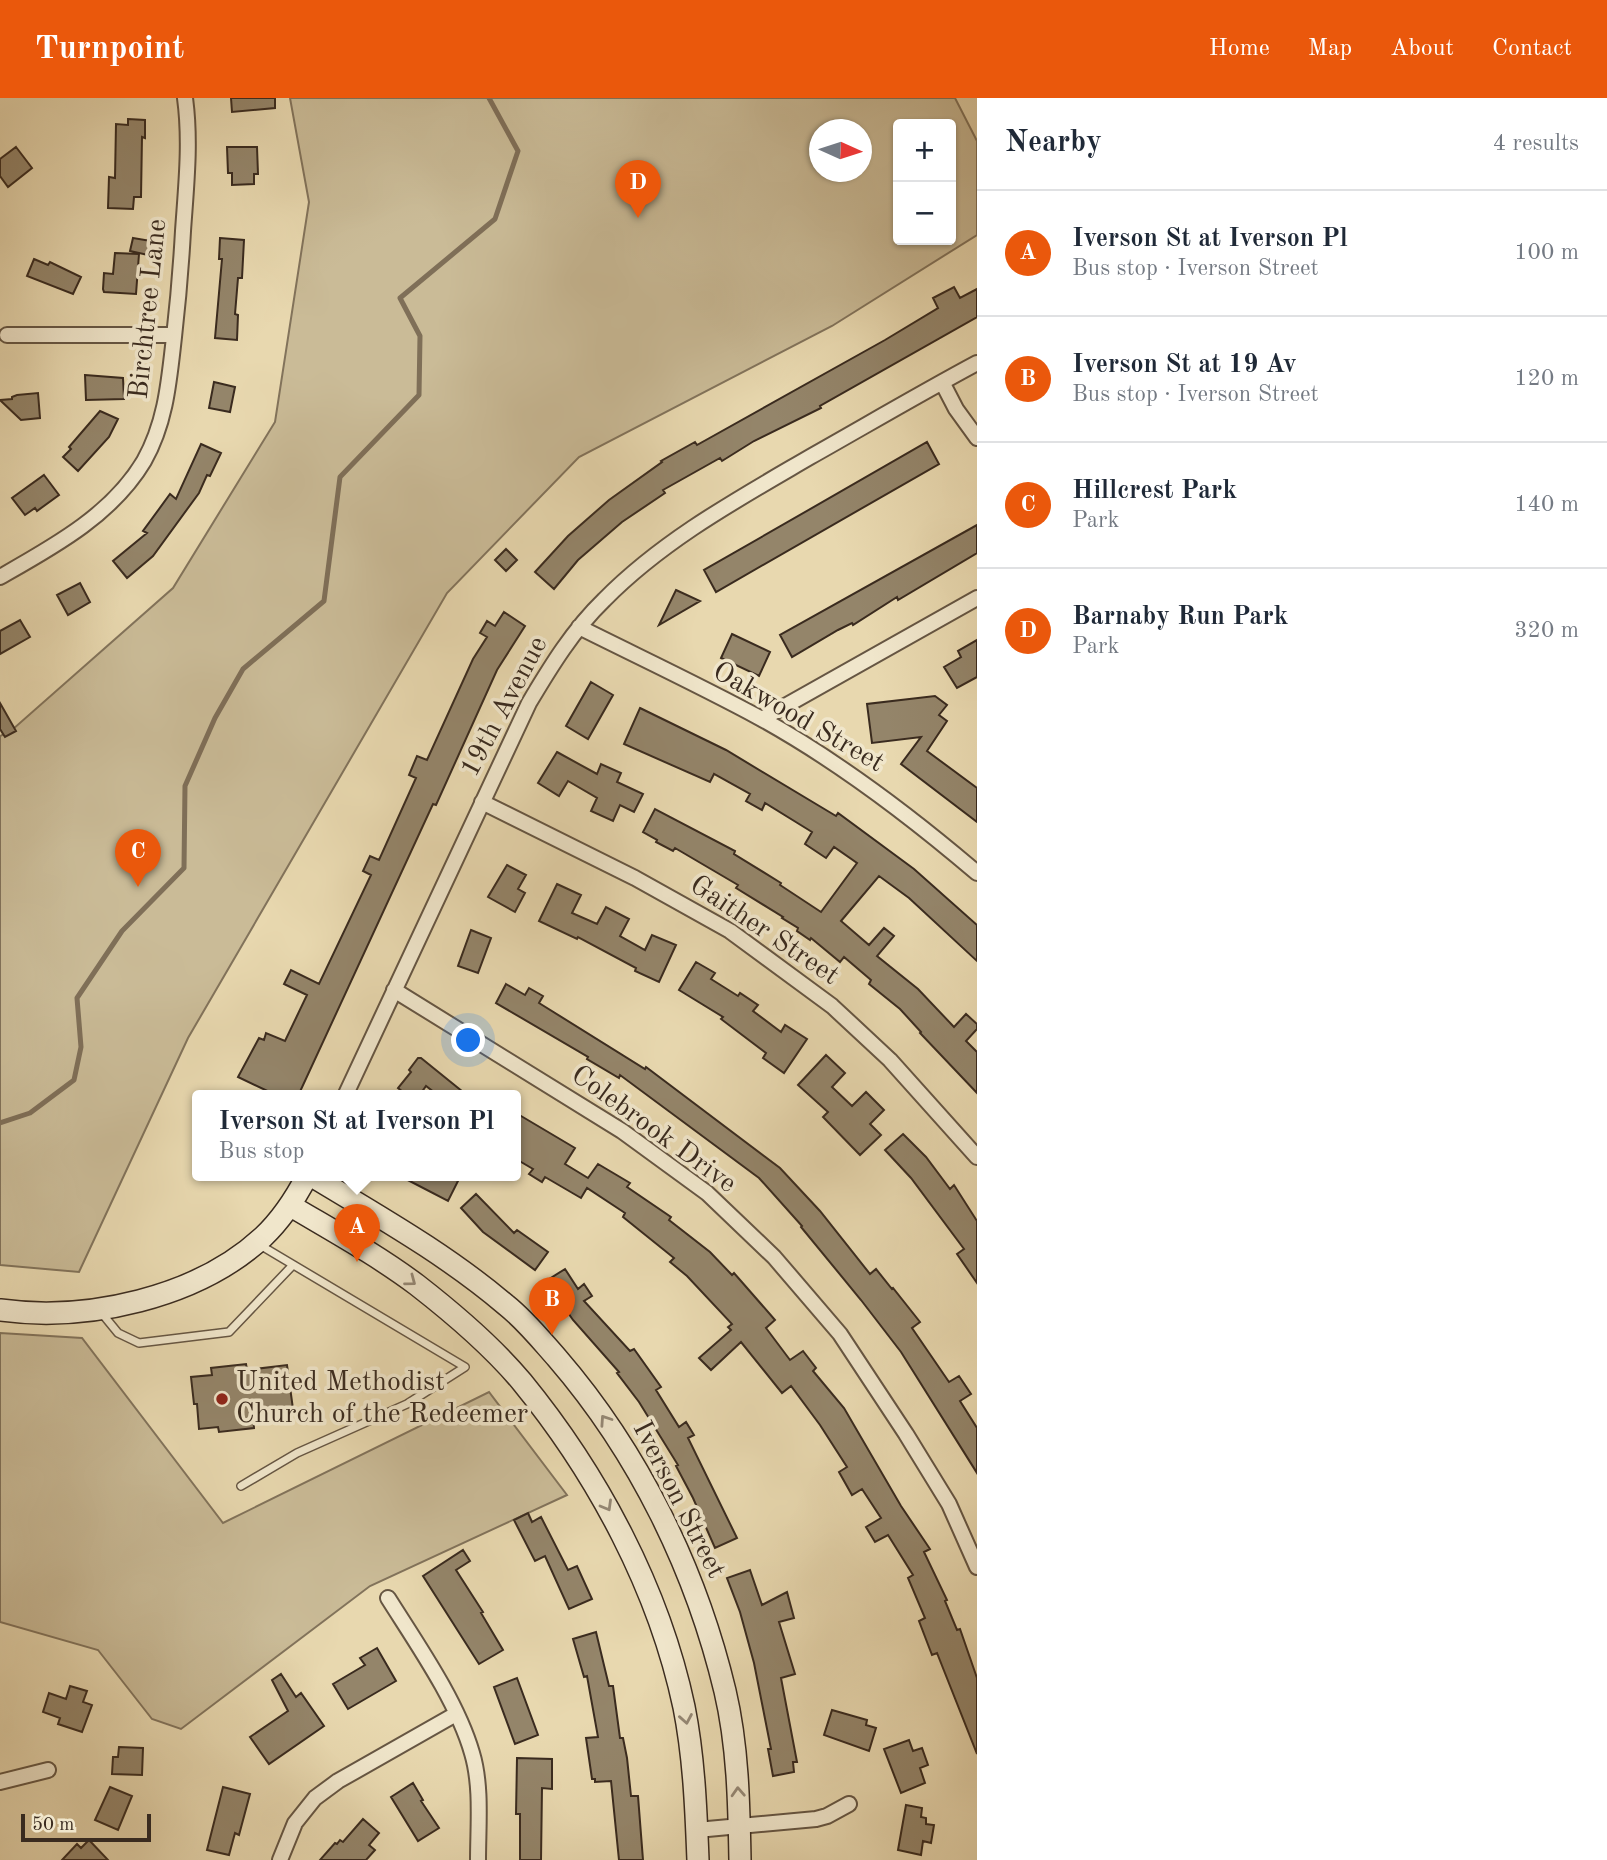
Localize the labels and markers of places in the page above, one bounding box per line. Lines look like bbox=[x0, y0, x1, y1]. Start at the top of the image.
pin: D bbox=[615, 160, 661, 218]
pin: C bbox=[115, 829, 161, 887]
pin: A bbox=[334, 1204, 380, 1262]
pin: B bbox=[529, 1277, 575, 1335]
place label: United Methodist Church of the Redeemer bbox=[236, 1369, 528, 1429]
marker: United Methodist Church of the Redeemer bbox=[214, 1391, 230, 1407]

